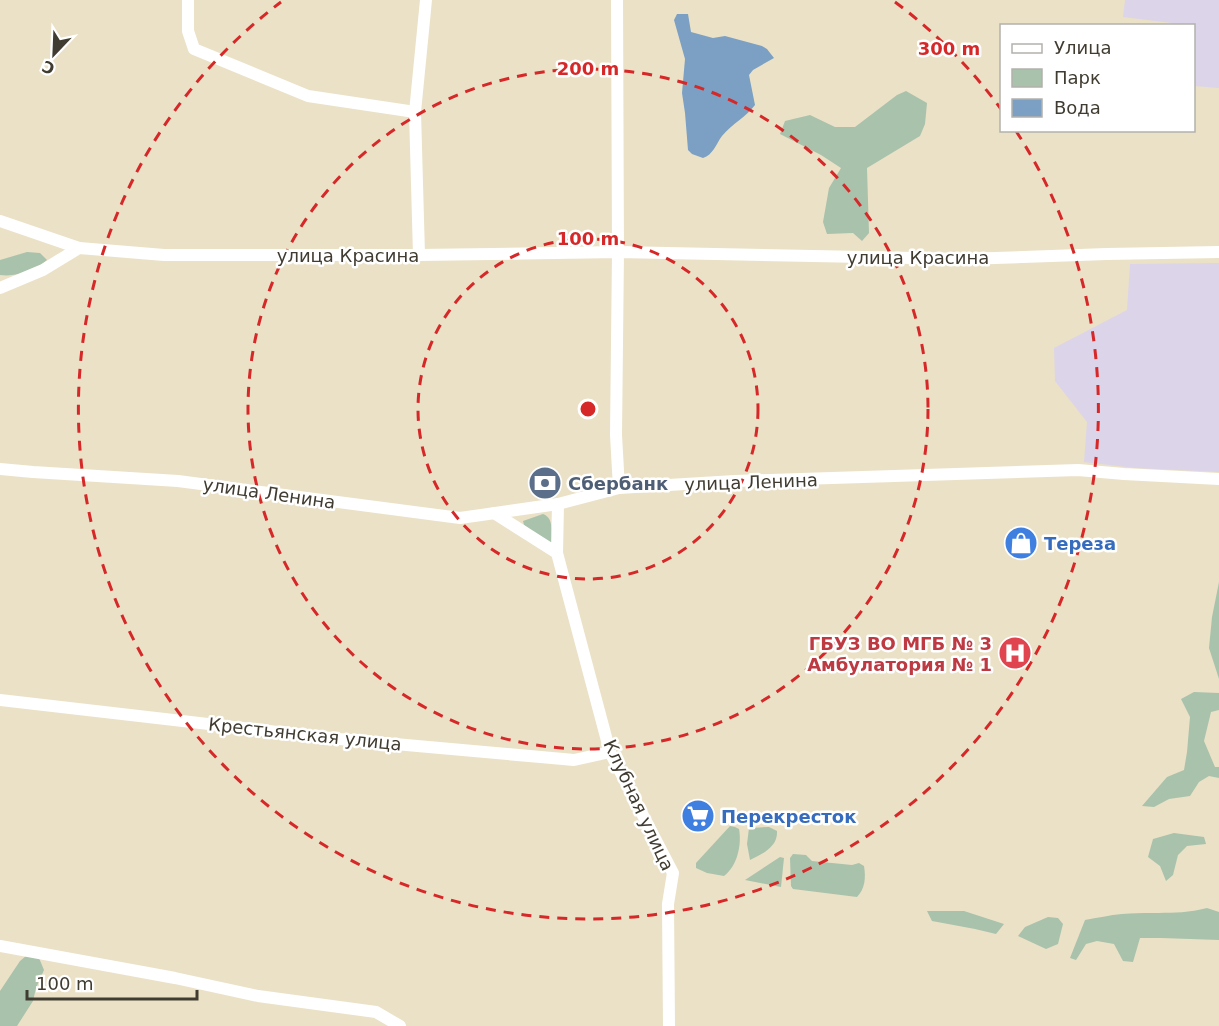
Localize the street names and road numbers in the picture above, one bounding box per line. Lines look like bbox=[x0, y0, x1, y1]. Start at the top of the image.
street label: улица Красина bbox=[277, 245, 419, 266]
street label: улица Красина bbox=[847, 247, 989, 268]
street label: улица Ленина bbox=[684, 469, 818, 495]
street label: улица Ленина bbox=[201, 473, 337, 513]
street label: Крестьянская улица bbox=[207, 713, 403, 755]
street label: Клубная улица bbox=[599, 736, 679, 874]

